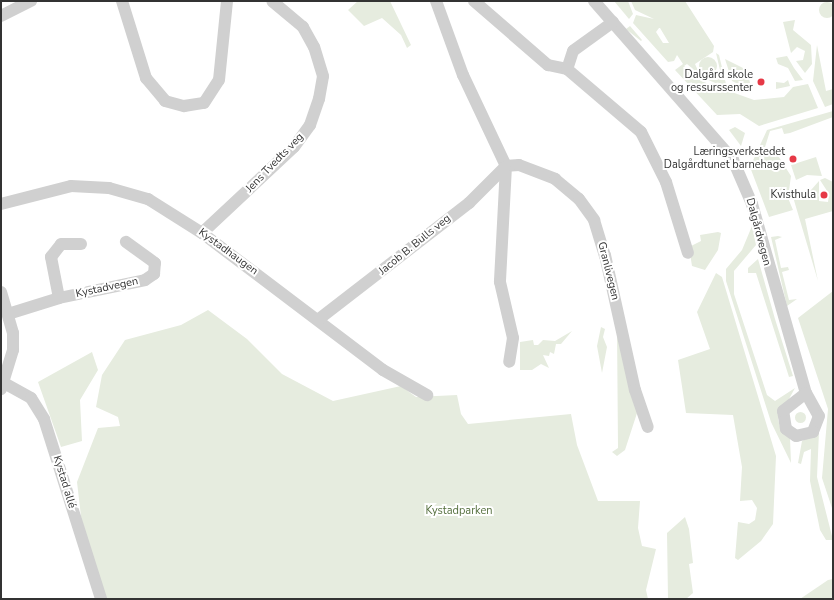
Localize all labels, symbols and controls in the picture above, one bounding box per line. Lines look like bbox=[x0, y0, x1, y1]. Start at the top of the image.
place label: Dalgård skole og ressurssenter bbox=[671, 69, 753, 95]
marker: Dalgård skole og ressurssenter bbox=[756, 77, 766, 87]
street label: Jens Tvedts veg bbox=[243, 131, 307, 195]
place label: Læringsverkstedet Dalgårdtunet barnehage bbox=[664, 146, 785, 172]
marker: Læringsverkstedet Dalgårdtunet barnehage bbox=[788, 154, 798, 164]
place label: Kvisthula bbox=[771, 188, 816, 202]
marker: Kvisthula bbox=[819, 190, 829, 200]
street label: Dalgårdvegen bbox=[743, 197, 773, 267]
street label: Jacob B. Bulls veg bbox=[376, 212, 454, 278]
street label: Kystadhaugen bbox=[196, 226, 260, 278]
street label: Granlivegen bbox=[594, 240, 622, 302]
street label: Kystadvegen bbox=[75, 275, 139, 301]
street label: Kystad allé bbox=[50, 454, 78, 510]
park label: Kystadparken bbox=[425, 504, 493, 518]

